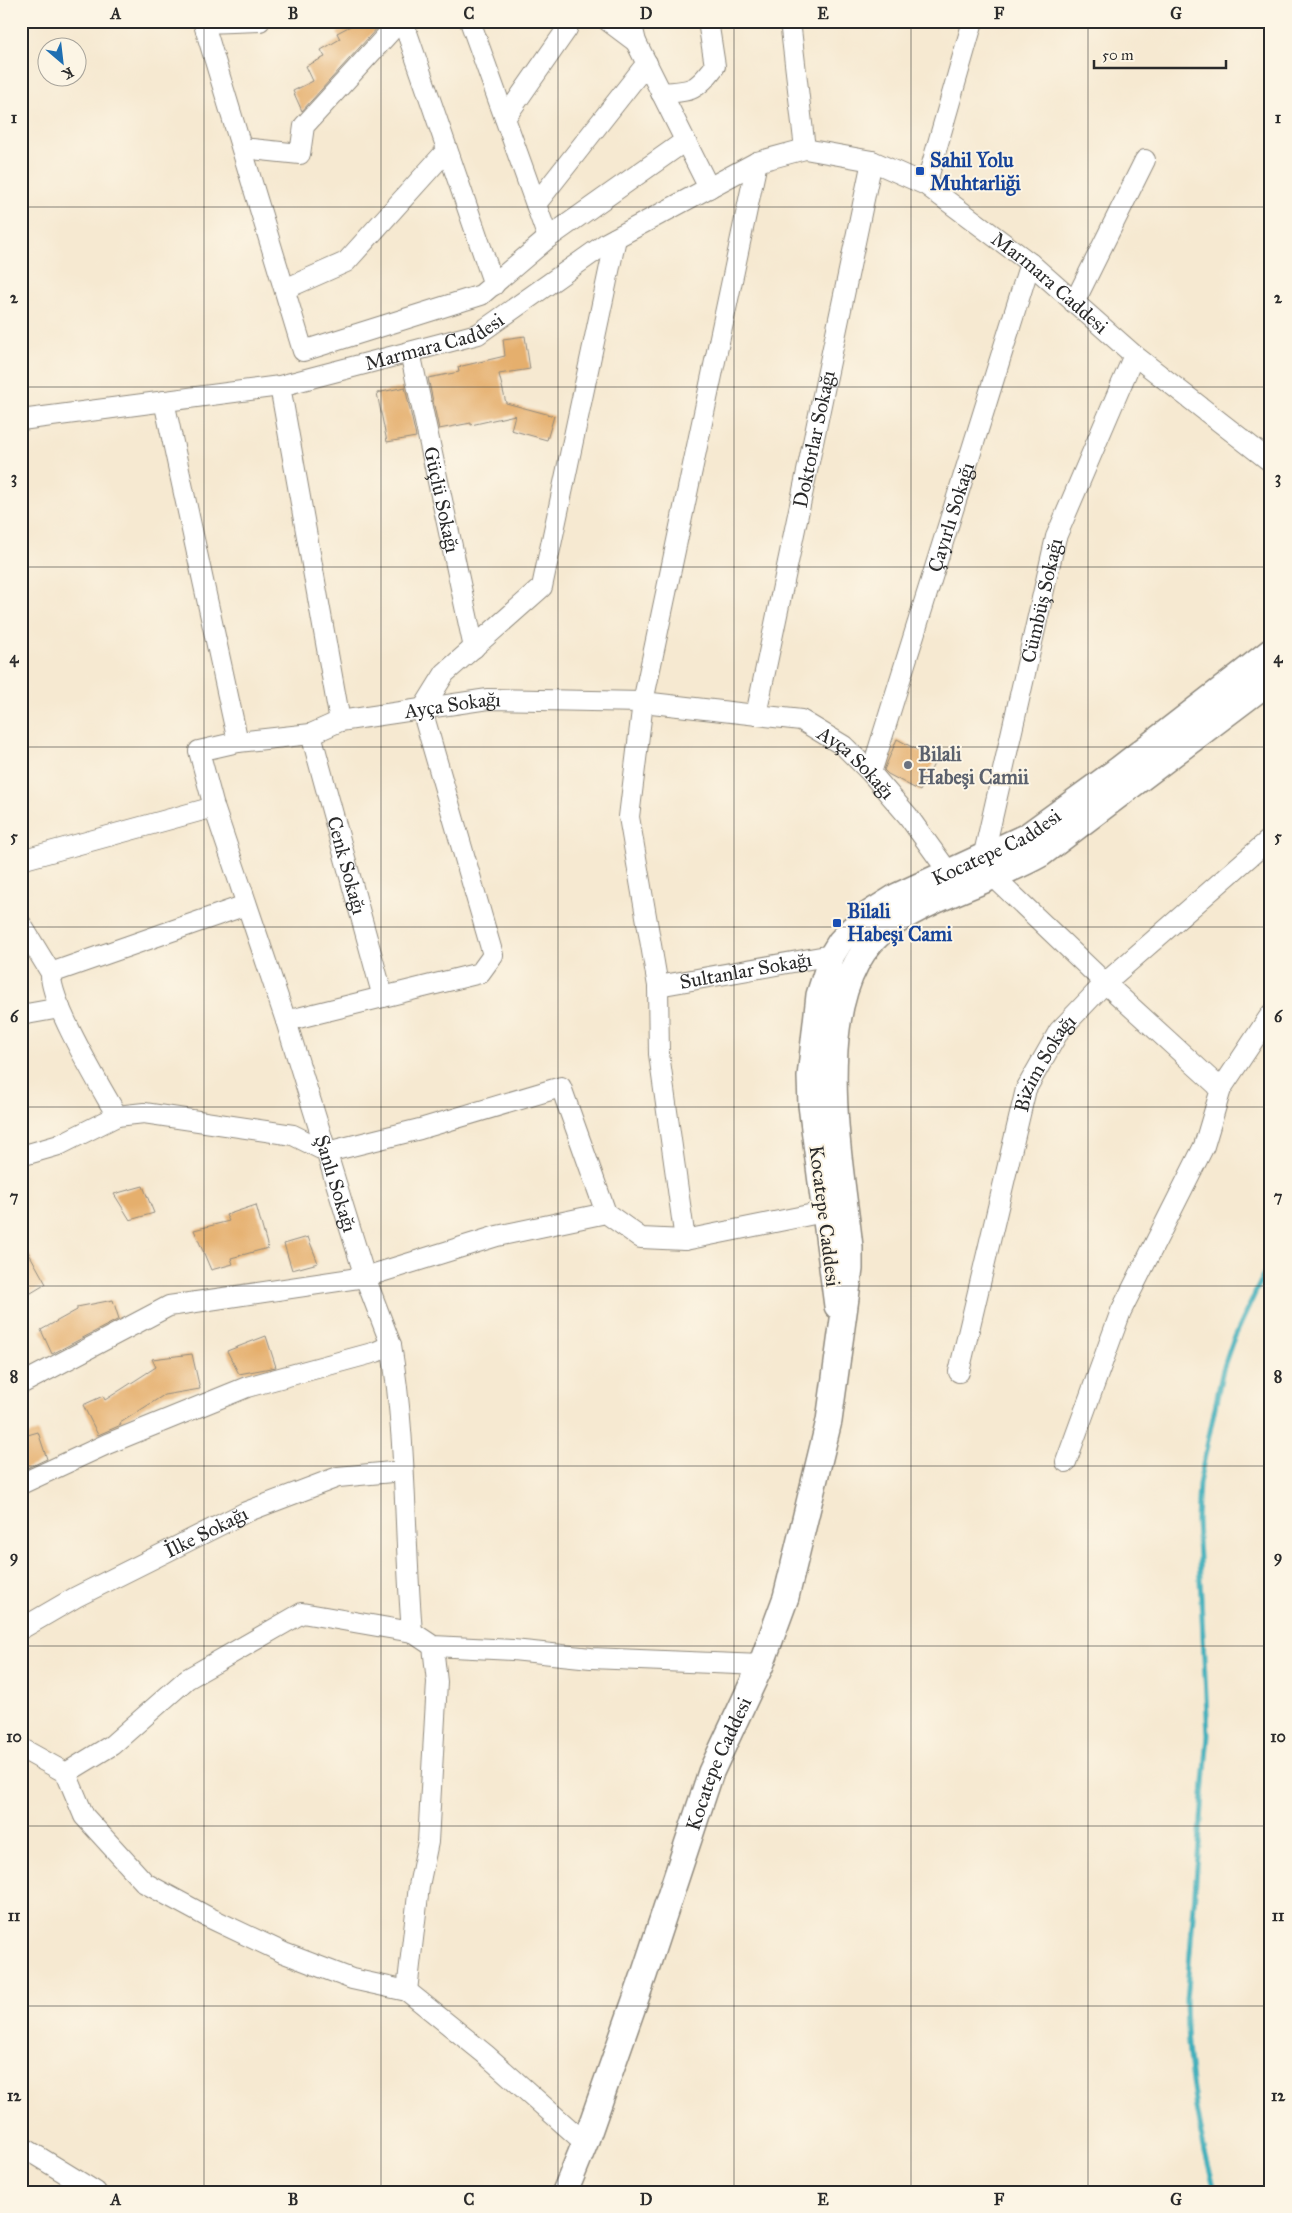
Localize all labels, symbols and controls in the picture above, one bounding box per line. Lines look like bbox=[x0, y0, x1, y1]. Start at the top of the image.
text: A bbox=[110, 4, 122, 23]
text: B bbox=[288, 4, 298, 23]
text: C bbox=[464, 4, 475, 23]
text: D bbox=[640, 4, 653, 23]
text: E bbox=[817, 4, 829, 23]
text: F bbox=[994, 4, 1005, 23]
text: G bbox=[1170, 4, 1182, 23]
north arrow bbox=[38, 38, 88, 88]
scale bar bbox=[1094, 38, 1227, 70]
text: 50 m bbox=[1102, 46, 1134, 64]
text: K bbox=[59, 63, 76, 83]
text: 1 bbox=[11, 108, 18, 127]
text: 1 bbox=[1275, 108, 1282, 127]
place label: Sahil Yolu Muhtarliği bbox=[930, 148, 1021, 196]
marker: Sahil Yolu Muhtarliği bbox=[914, 165, 926, 177]
street label: Marmara Caddesi bbox=[987, 226, 1114, 339]
text: 2 bbox=[10, 288, 19, 307]
text: 2 bbox=[1274, 288, 1283, 307]
street label: Marmara Caddesi bbox=[362, 307, 509, 375]
street label: Doktorlar Sokağı bbox=[788, 368, 840, 510]
street label: Güçlü Sokağı bbox=[419, 444, 465, 556]
street label: Çayırlı Sokağı bbox=[922, 459, 979, 575]
text: 3 bbox=[11, 468, 17, 488]
text: 3 bbox=[1275, 468, 1281, 488]
street label: Cümbüş Sokağı bbox=[1016, 535, 1067, 665]
text: 4 bbox=[10, 648, 20, 668]
text: 4 bbox=[1274, 648, 1284, 668]
street label: Ayça Sokağı bbox=[402, 687, 502, 723]
street label: Ayça Sokağı bbox=[812, 720, 900, 804]
place label: Bilali Habeşi Camii bbox=[918, 742, 1029, 790]
marker: Bilali Habeşi Camii bbox=[902, 759, 914, 771]
street label: Kocatepe Caddesi bbox=[928, 803, 1066, 890]
street label: Cenk Sokağı bbox=[322, 813, 372, 917]
text: 5 bbox=[10, 827, 18, 846]
text: 5 bbox=[1274, 827, 1282, 846]
place label: Bilali Habeşi Cami bbox=[847, 899, 953, 947]
marker: Bilali Habeşi Cami bbox=[831, 917, 843, 929]
street label: Sultanlar Sokağı bbox=[678, 947, 814, 994]
text: 6 bbox=[10, 1007, 19, 1026]
text: 6 bbox=[1274, 1007, 1283, 1026]
street label: Bizim Sokağı bbox=[1009, 1009, 1081, 1114]
street label: Şanlı Sokağı bbox=[310, 1132, 363, 1235]
street label: Kocatepe Caddesi bbox=[804, 1144, 846, 1289]
text: 7 bbox=[10, 1187, 19, 1206]
text: 7 bbox=[1274, 1187, 1283, 1206]
text: 8 bbox=[10, 1367, 18, 1386]
text: 8 bbox=[1274, 1367, 1282, 1386]
street label: İlke Sokağı bbox=[160, 1501, 252, 1563]
text: 9 bbox=[10, 1547, 18, 1567]
text: 9 bbox=[1274, 1547, 1282, 1567]
street label: Kocatepe Caddesi bbox=[680, 1693, 757, 1834]
text: 10 bbox=[6, 1727, 22, 1746]
text: 10 bbox=[1270, 1727, 1286, 1746]
text: 11 bbox=[8, 1906, 21, 1925]
text: 11 bbox=[1272, 1906, 1285, 1925]
text: 12 bbox=[7, 2086, 22, 2105]
text: 12 bbox=[1271, 2086, 1286, 2105]
text: A bbox=[110, 2190, 122, 2209]
text: B bbox=[288, 2190, 298, 2209]
text: C bbox=[464, 2190, 475, 2209]
text: D bbox=[640, 2190, 653, 2209]
text: E bbox=[817, 2190, 829, 2209]
text: F bbox=[994, 2190, 1005, 2209]
text: G bbox=[1170, 2190, 1182, 2209]

